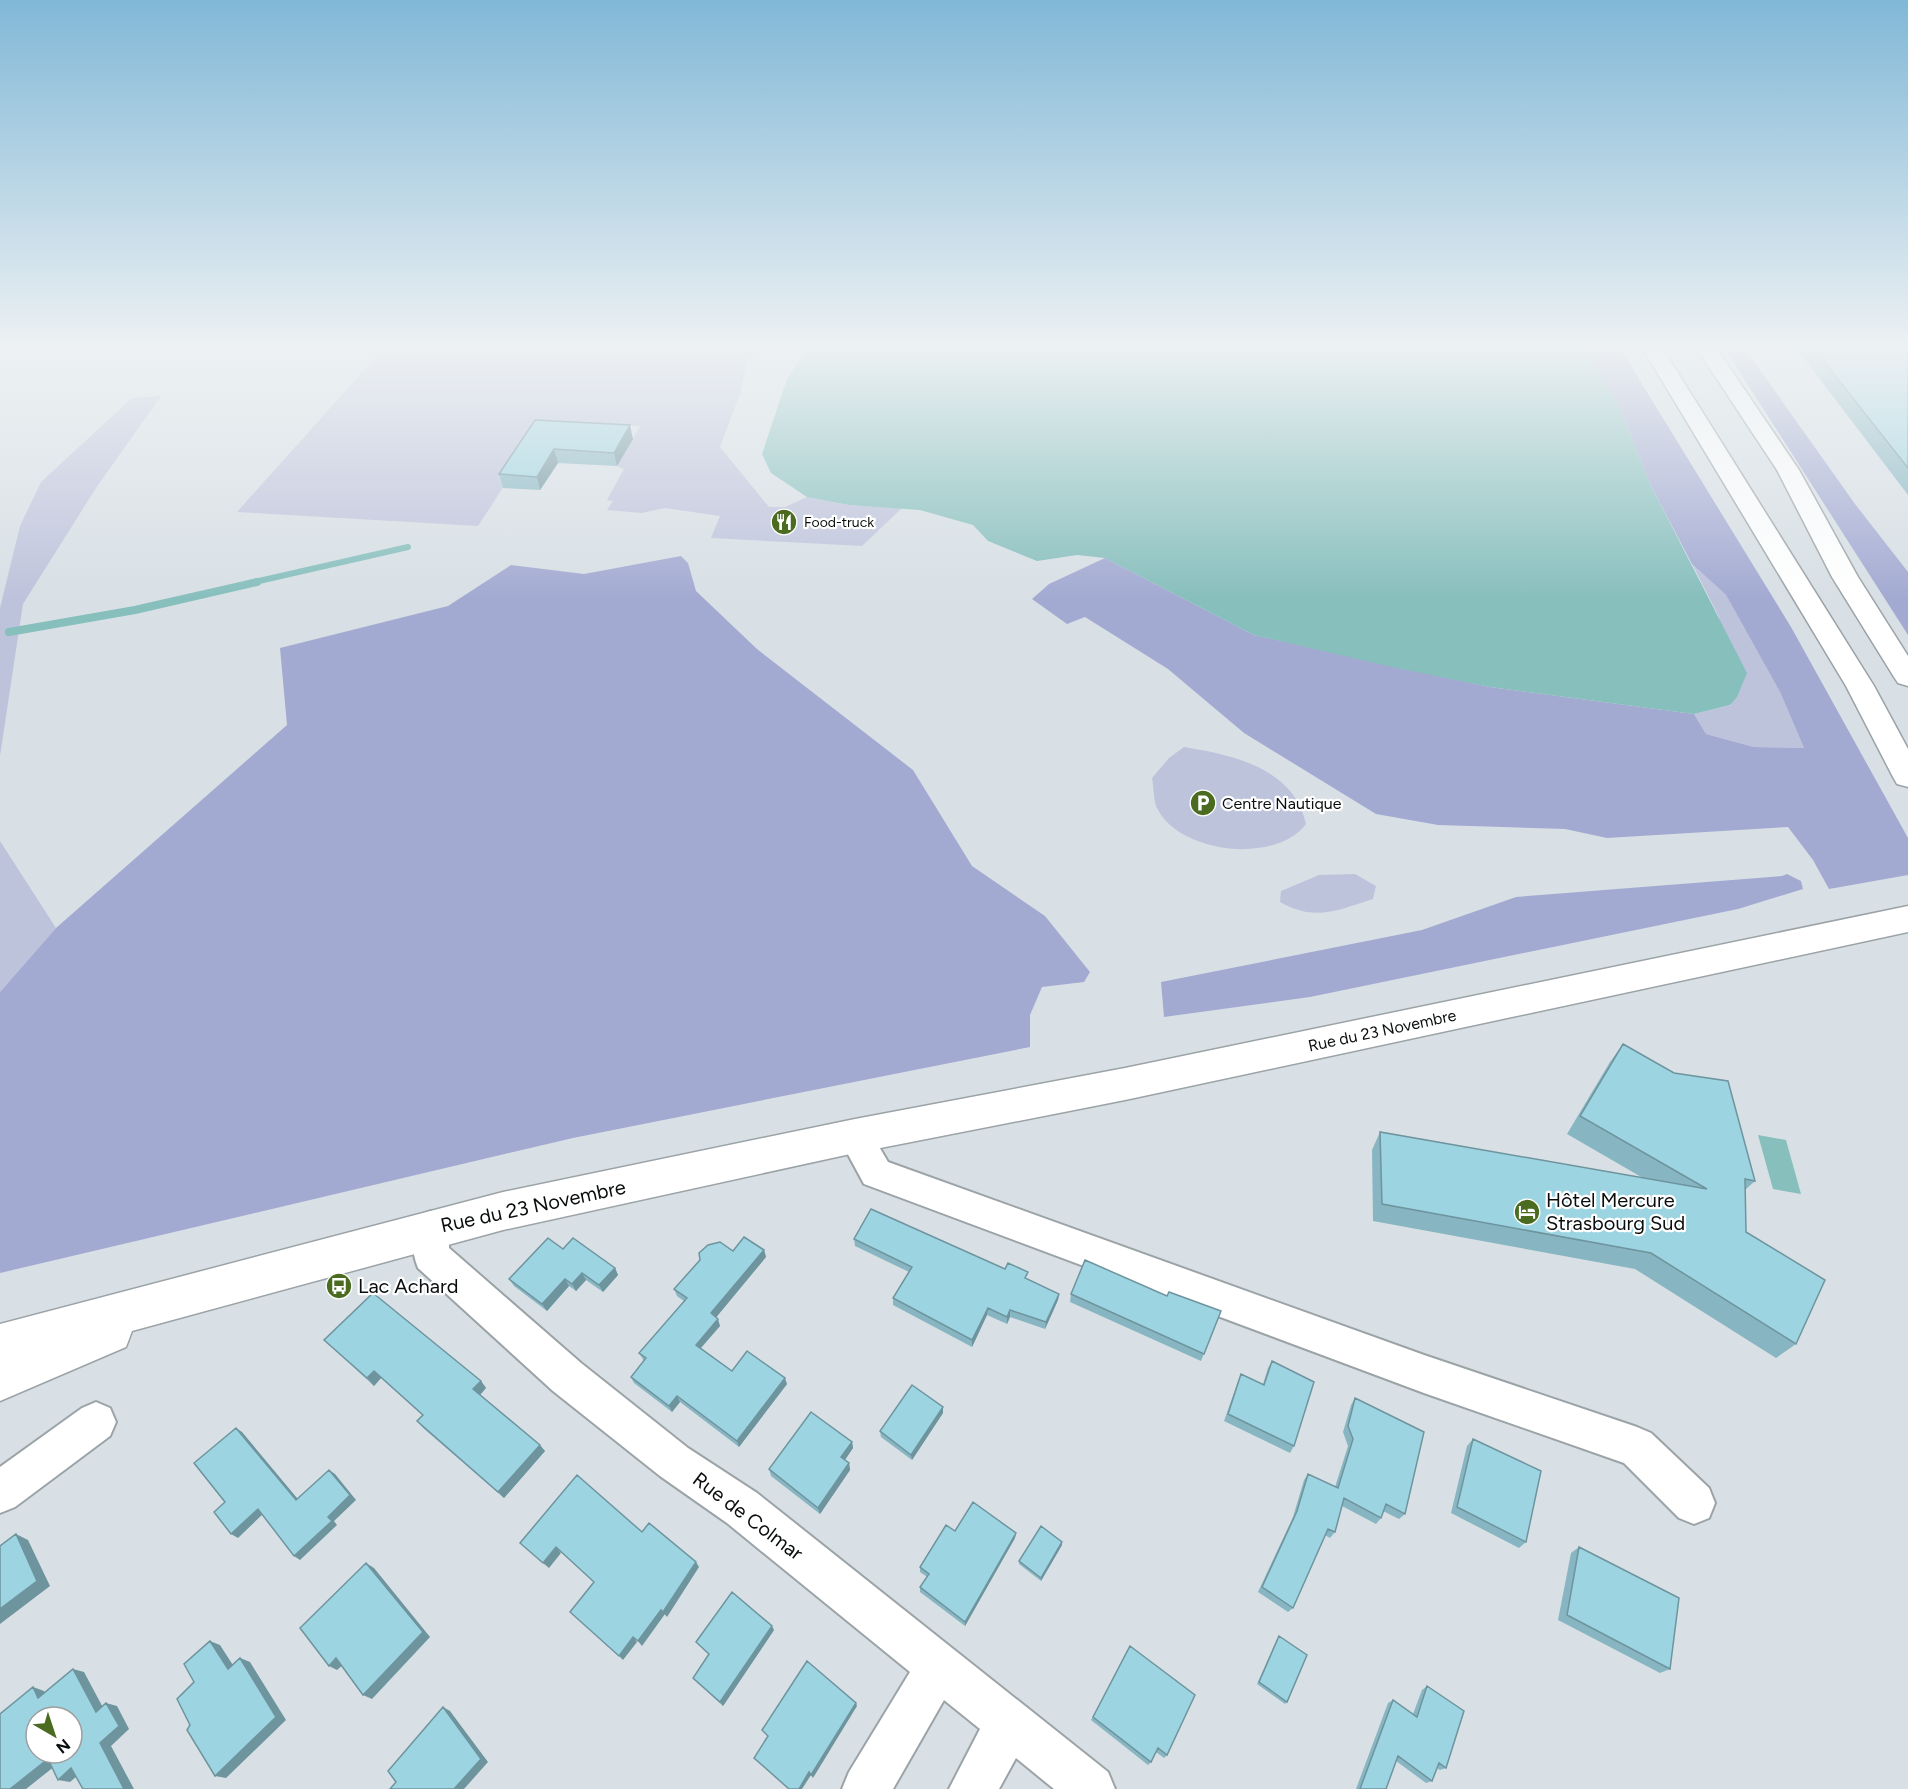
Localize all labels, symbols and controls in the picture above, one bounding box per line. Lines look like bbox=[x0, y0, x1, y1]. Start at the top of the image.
restaurant icon: Food-truck bbox=[769, 507, 799, 537]
place label: Food-truck bbox=[804, 514, 874, 531]
parking icon: Centre Nautique bbox=[1188, 788, 1218, 818]
place label: Centre Nautique bbox=[1222, 794, 1342, 813]
street label: Rue du 23 Novembre bbox=[1306, 1005, 1458, 1055]
street label: Rue du 23 Novembre bbox=[438, 1175, 628, 1237]
place label: Hôtel Mercure Strasbourg Sud bbox=[1546, 1188, 1685, 1235]
hotel icon: Hôtel Mercure Strasbourg Sud bbox=[1512, 1197, 1542, 1227]
bus stop icon: Lac Achard bbox=[324, 1271, 354, 1301]
place label: Lac Achard bbox=[358, 1274, 458, 1298]
street label: Rue de Colmar bbox=[688, 1467, 808, 1565]
north arrow bbox=[24, 1705, 84, 1765]
text: N bbox=[52, 1735, 74, 1758]

